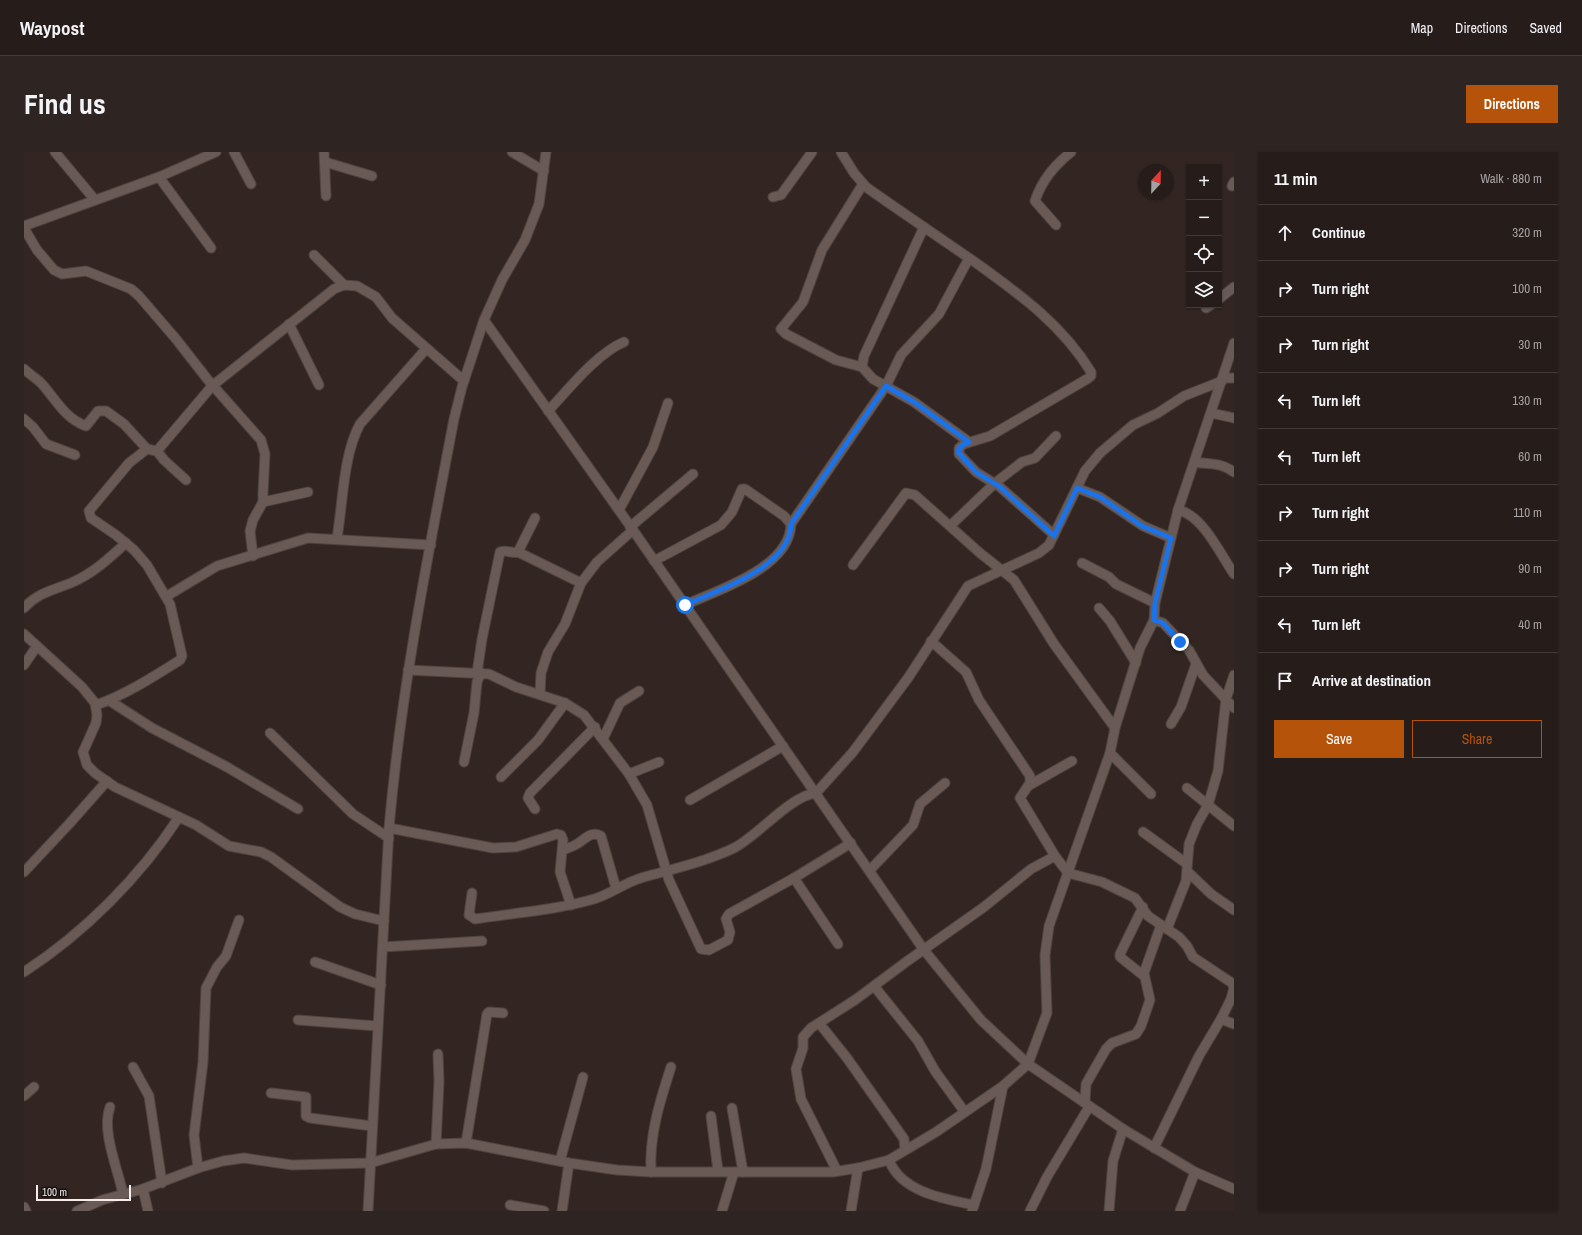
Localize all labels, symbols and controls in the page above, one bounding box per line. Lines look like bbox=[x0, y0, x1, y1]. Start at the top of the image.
text: Waypost bbox=[20, 15, 84, 41]
text: Map bbox=[1411, 19, 1433, 37]
text: Directions bbox=[1455, 19, 1507, 37]
text: Saved bbox=[1529, 19, 1562, 37]
text: Find us bbox=[24, 85, 106, 123]
button: Directions bbox=[1466, 85, 1558, 123]
north arrow bbox=[1138, 164, 1174, 200]
map controls bbox=[1186, 164, 1222, 308]
button: + bbox=[1186, 164, 1222, 200]
text: 11 min bbox=[1274, 167, 1317, 190]
text: Walk · 880 m bbox=[1480, 170, 1542, 187]
button: − bbox=[1186, 200, 1222, 236]
icon: ahead bbox=[1274, 222, 1296, 244]
text: Continue bbox=[1312, 222, 1365, 243]
text: 320 m bbox=[1512, 224, 1542, 241]
button: locate bbox=[1186, 236, 1222, 272]
button: layers bbox=[1186, 272, 1222, 308]
icon: right bbox=[1274, 278, 1296, 300]
text: Turn right bbox=[1312, 278, 1369, 299]
text: 100 m bbox=[1512, 280, 1542, 297]
icon: right bbox=[1274, 334, 1296, 356]
text: Turn right bbox=[1312, 334, 1369, 355]
text: 30 m bbox=[1518, 336, 1542, 353]
icon: left bbox=[1274, 390, 1296, 412]
text: Turn left bbox=[1312, 390, 1360, 411]
text: 130 m bbox=[1512, 392, 1542, 409]
icon: left bbox=[1274, 446, 1296, 468]
text: Turn left bbox=[1312, 446, 1360, 467]
text: 60 m bbox=[1518, 448, 1542, 465]
icon: right bbox=[1274, 502, 1296, 524]
text: Turn right bbox=[1312, 502, 1369, 523]
text: 110 m bbox=[1513, 504, 1542, 521]
icon: right bbox=[1274, 558, 1296, 580]
text: Turn right bbox=[1312, 558, 1369, 579]
text: 90 m bbox=[1518, 560, 1542, 577]
route start bbox=[676, 596, 694, 614]
icon: left bbox=[1274, 614, 1296, 636]
text: Turn left bbox=[1312, 614, 1360, 635]
text: 40 m bbox=[1518, 616, 1542, 633]
route end bbox=[1171, 633, 1189, 651]
icon: arrive bbox=[1274, 670, 1296, 692]
text: Arrive at destination bbox=[1312, 670, 1431, 691]
button: Save bbox=[1274, 720, 1404, 758]
button: Share bbox=[1412, 720, 1542, 758]
scale bar bbox=[36, 1183, 131, 1202]
text: 100 m bbox=[42, 1185, 67, 1199]

